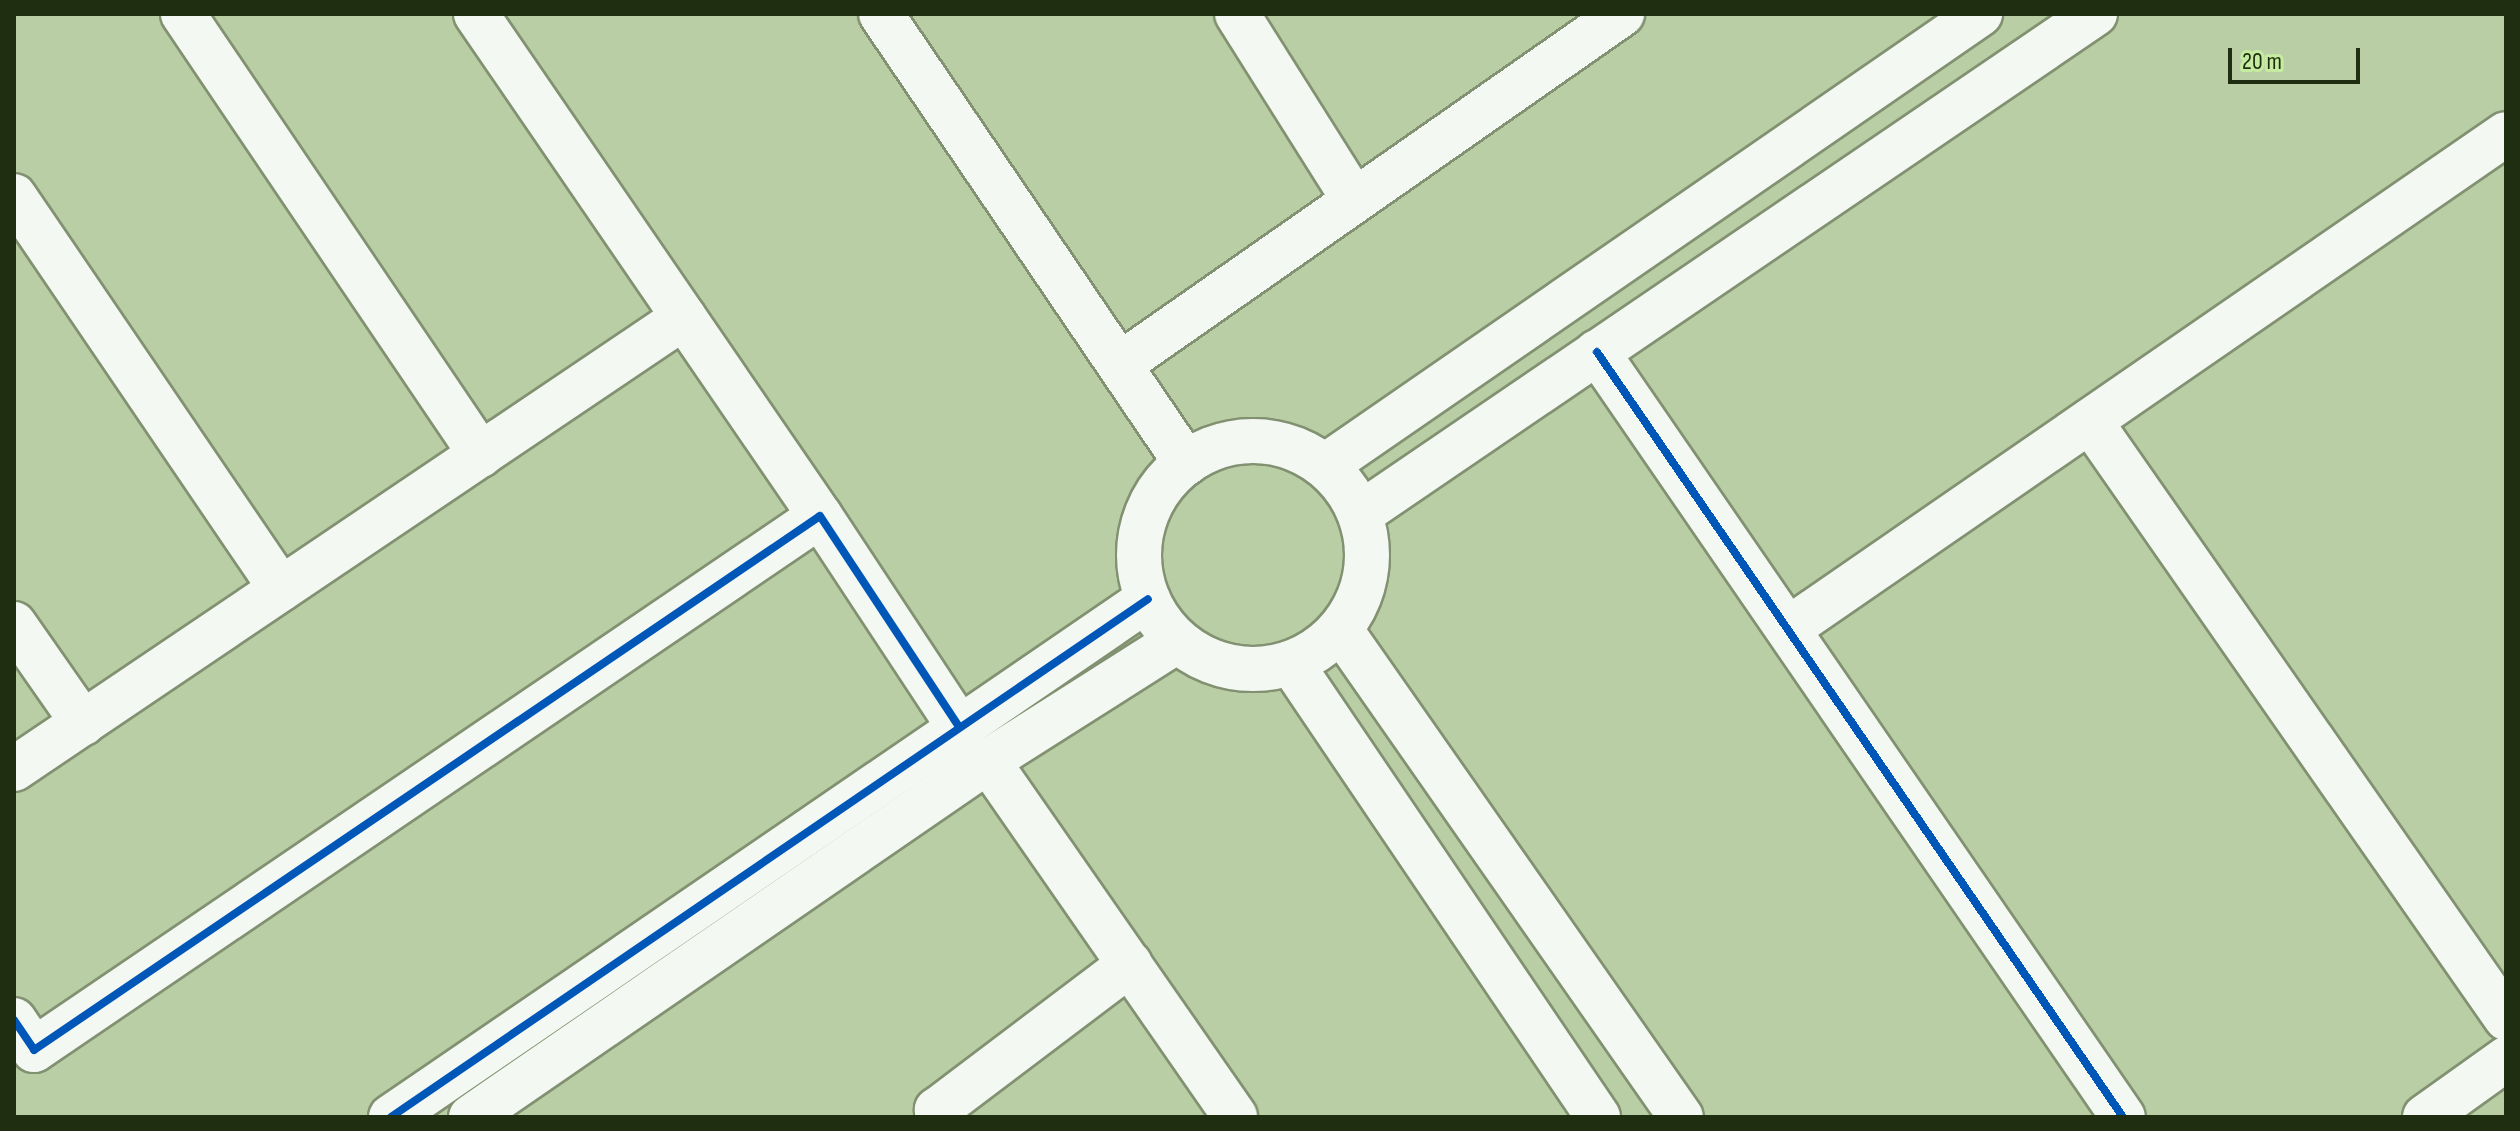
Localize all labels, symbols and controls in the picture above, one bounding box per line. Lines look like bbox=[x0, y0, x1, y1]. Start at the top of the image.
scale bar bbox=[2232, 32, 2364, 82]
text: 20 m bbox=[2242, 47, 2282, 76]

